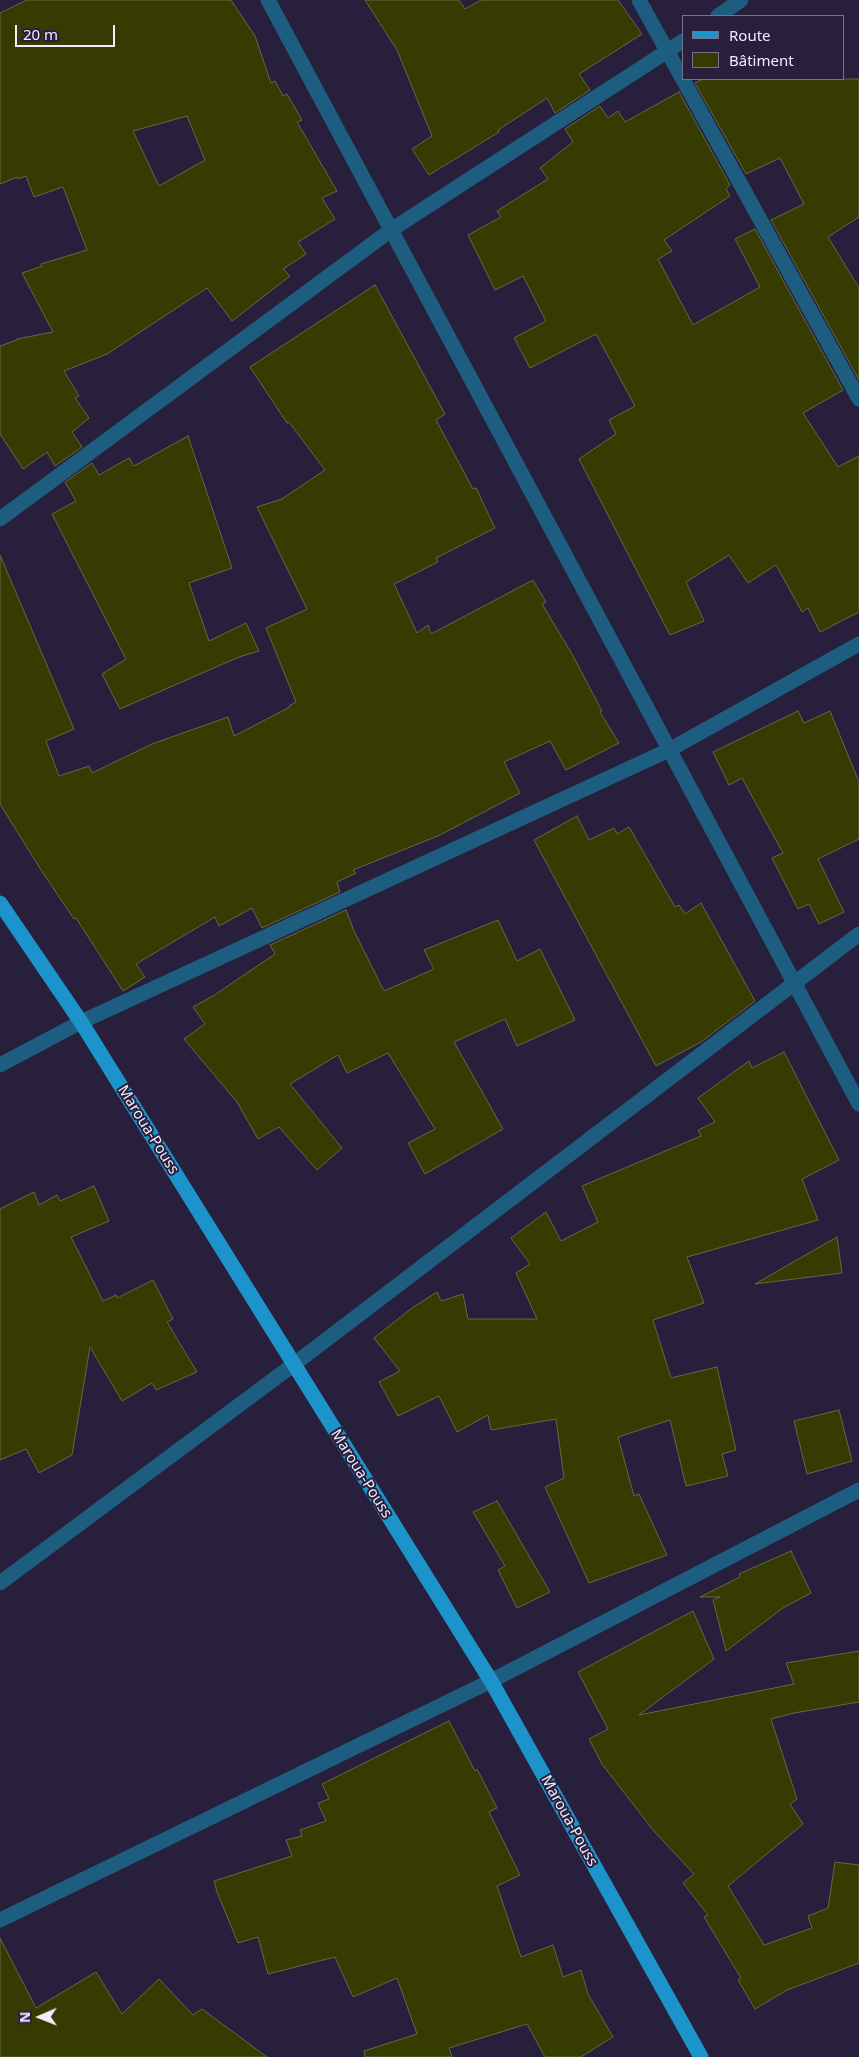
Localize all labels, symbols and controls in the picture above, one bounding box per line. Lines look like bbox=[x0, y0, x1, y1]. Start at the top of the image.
scale bar bbox=[18, 15, 118, 47]
legend bbox=[682, 15, 844, 80]
text: 20 m bbox=[23, 24, 58, 44]
text: Route bbox=[729, 25, 771, 45]
text: Bâtiment bbox=[729, 50, 794, 70]
street label: Maroua-Pouss bbox=[114, 1082, 182, 1178]
street label: Maroua-Pouss bbox=[327, 1426, 395, 1522]
street label: Maroua-Pouss bbox=[537, 1772, 601, 1870]
north arrow bbox=[15, 1992, 65, 2042]
text: N bbox=[15, 2011, 34, 2023]

